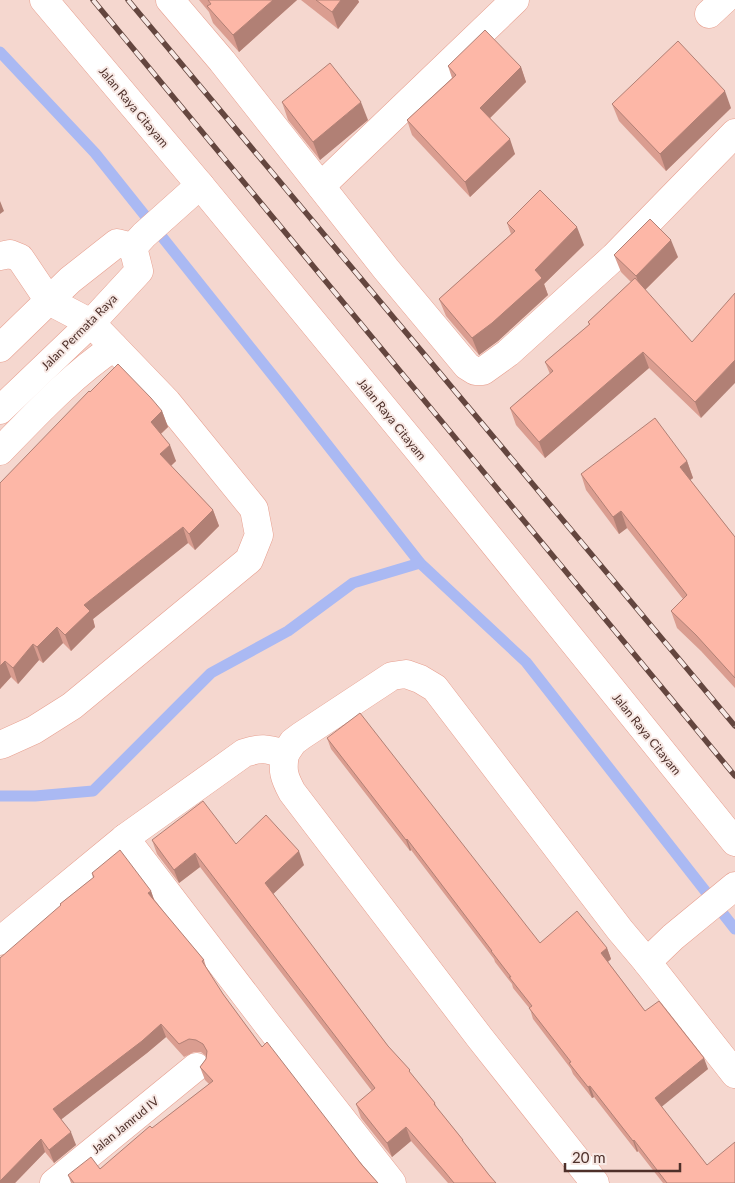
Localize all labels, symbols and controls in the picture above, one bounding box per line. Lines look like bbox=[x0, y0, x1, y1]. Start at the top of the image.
street label: Jalan Raya Citayam bbox=[96, 64, 172, 150]
street label: Jalan Permata Raya bbox=[38, 291, 120, 373]
street label: Jalan Raya Citayam bbox=[355, 375, 430, 463]
street label: Jalan Raya Citayam bbox=[610, 690, 685, 778]
street label: Jalan Jamrud IV bbox=[88, 1093, 162, 1157]
scale bar bbox=[565, 1140, 680, 1172]
text: 20 m bbox=[572, 1148, 606, 1166]

